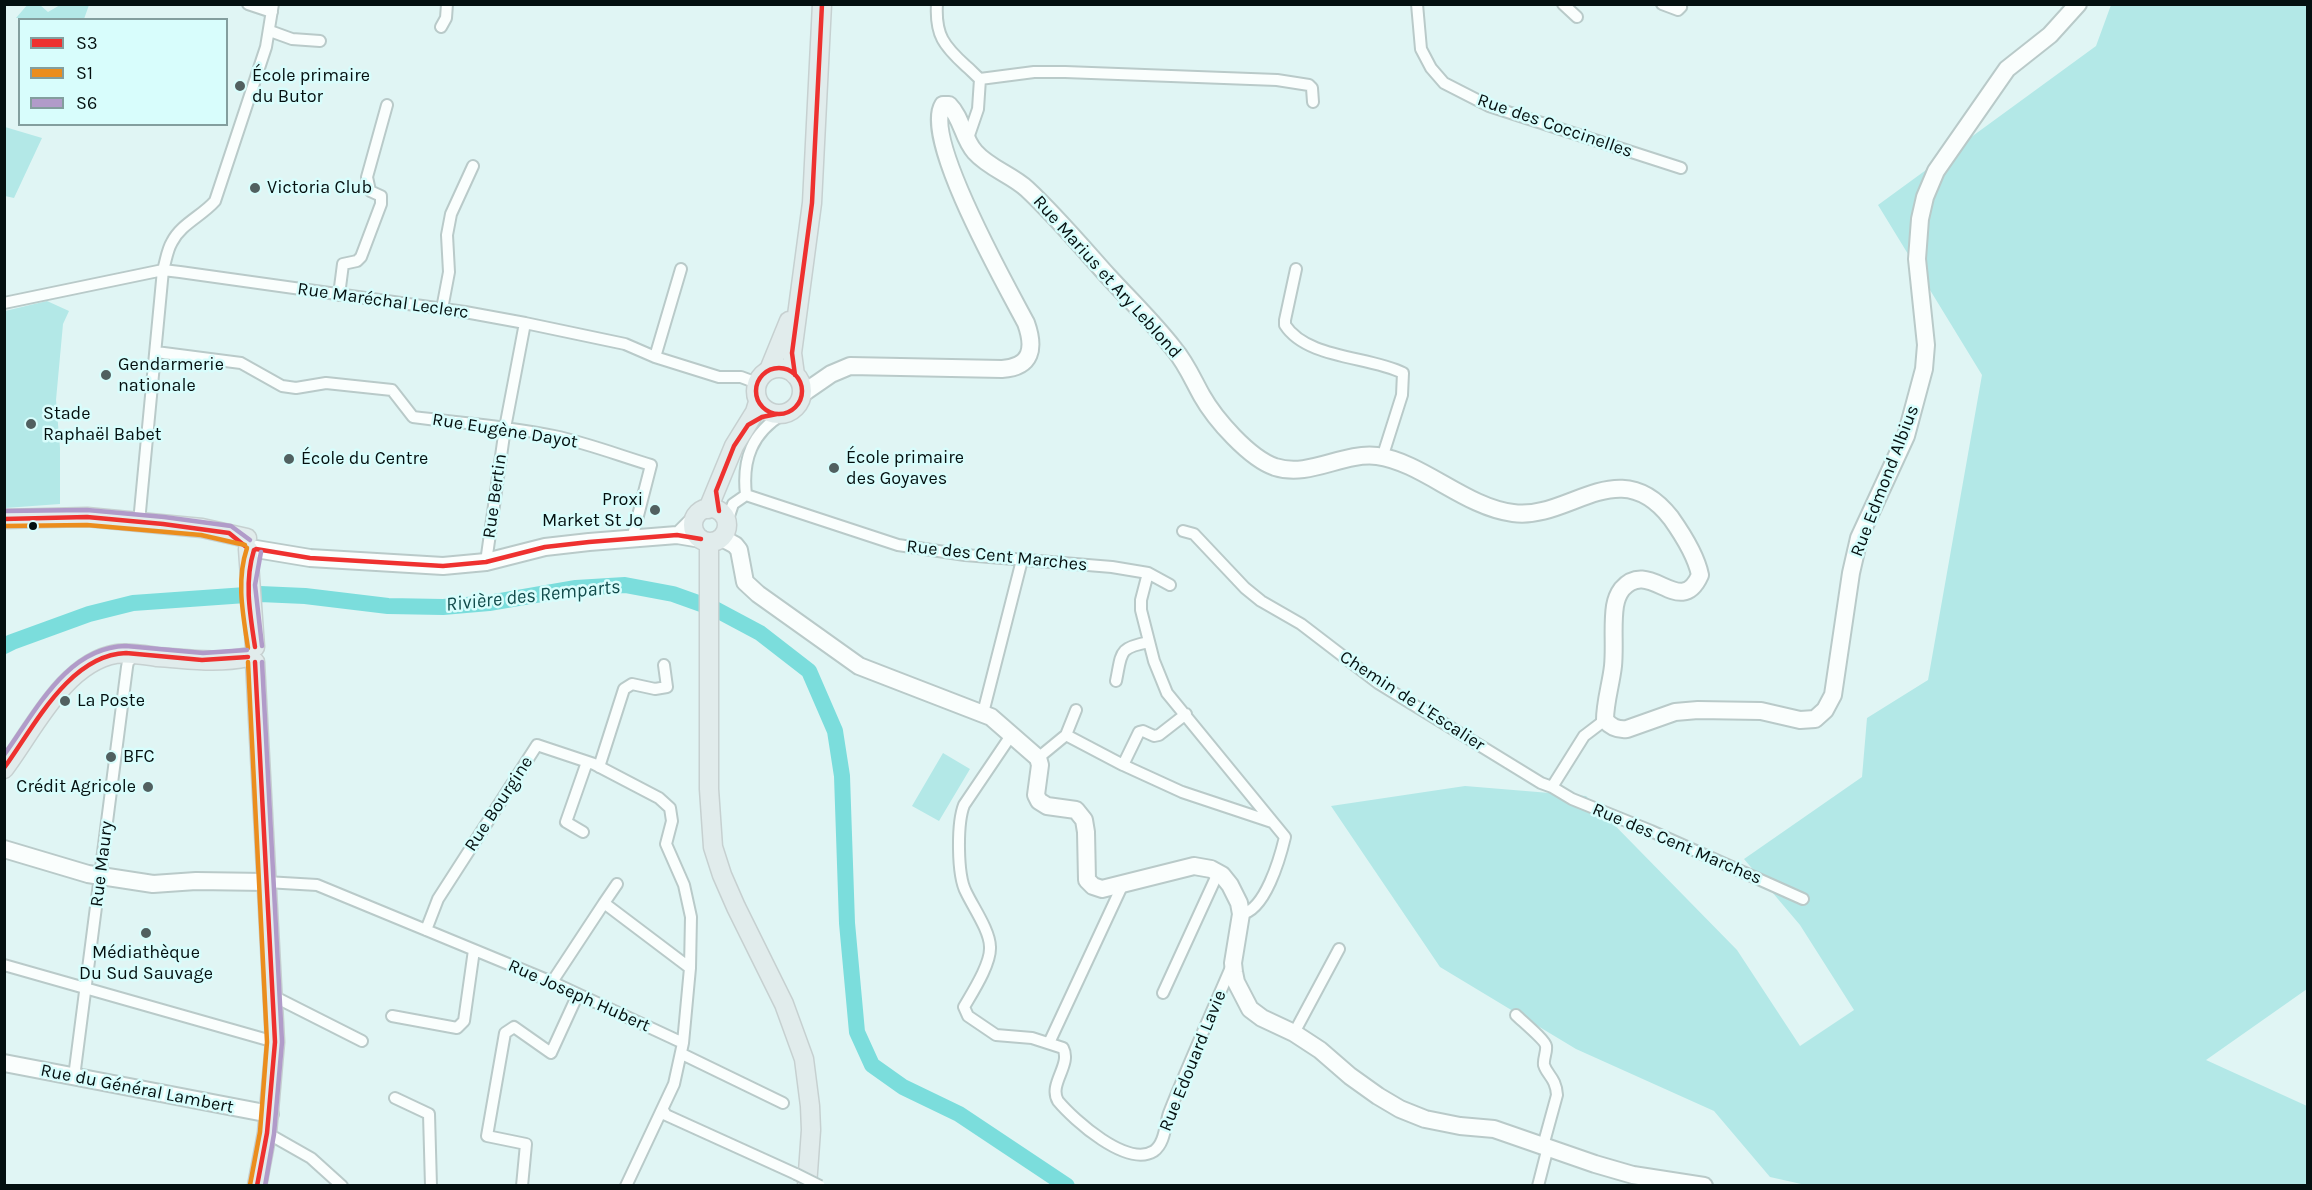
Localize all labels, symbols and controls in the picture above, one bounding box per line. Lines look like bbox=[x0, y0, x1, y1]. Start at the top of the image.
legend bbox=[18, 18, 228, 126]
text: S3 bbox=[76, 32, 98, 54]
text: S1 bbox=[76, 62, 93, 84]
place label: École primaire du Butor bbox=[252, 65, 370, 107]
marker: École primaire du Butor bbox=[233, 79, 247, 93]
street label: Rue des Coccinelles bbox=[1475, 89, 1635, 163]
text: S6 bbox=[76, 92, 97, 114]
place label: Victoria Club bbox=[267, 177, 372, 199]
marker: Victoria Club bbox=[248, 181, 262, 195]
street label: Rue Marius et Ary Leblond bbox=[1028, 191, 1186, 363]
street label: Rue Maréchal Leclerc bbox=[296, 278, 470, 324]
place label: Gendarmerie nationale bbox=[118, 354, 224, 397]
marker: Gendarmerie nationale bbox=[99, 368, 113, 382]
street label: Rue Edmond Albius bbox=[1846, 402, 1924, 560]
place label: Stade Raphaël Babet bbox=[43, 403, 162, 446]
street label: Rue Eugène Dayot bbox=[431, 409, 579, 453]
marker: Stade Raphaël Babet bbox=[24, 417, 38, 431]
place label: École primaire des Goyaves bbox=[846, 447, 964, 490]
place label: École du Centre bbox=[301, 448, 428, 470]
marker: École du Centre bbox=[282, 452, 296, 466]
street label: Rue Bertin bbox=[478, 452, 512, 540]
marker: École primaire des Goyaves bbox=[827, 461, 841, 475]
place label: Proxi Market St Jo bbox=[542, 489, 643, 532]
marker: Proxi Market St Jo bbox=[648, 503, 662, 517]
unlabelled marker bbox=[27, 520, 39, 532]
street label: Rue des Cent Marches bbox=[905, 536, 1089, 576]
water label: Rivière des Remparts bbox=[445, 575, 621, 617]
street label: Chemin de L'Escalier bbox=[1335, 646, 1489, 756]
place label: La Poste bbox=[77, 690, 145, 712]
marker: La Poste bbox=[58, 694, 72, 708]
place label: BFC bbox=[123, 746, 155, 768]
marker: BFC bbox=[104, 750, 118, 764]
street label: Rue Bourgine bbox=[460, 752, 538, 856]
place label: Crédit Agricole bbox=[16, 776, 136, 798]
marker: Crédit Agricole bbox=[141, 780, 155, 794]
street label: Rue des Cent Marches bbox=[1589, 799, 1765, 889]
street label: Rue Maury bbox=[86, 820, 118, 908]
marker: Médiathèque Du Sud Sauvage bbox=[139, 926, 153, 940]
place label: Médiathèque Du Sud Sauvage bbox=[79, 942, 213, 984]
street label: Rue Joseph Hubert bbox=[505, 955, 653, 1037]
street label: Rue Edouard Lavie bbox=[1155, 987, 1231, 1135]
street label: Rue du Général Lambert bbox=[39, 1060, 235, 1118]

